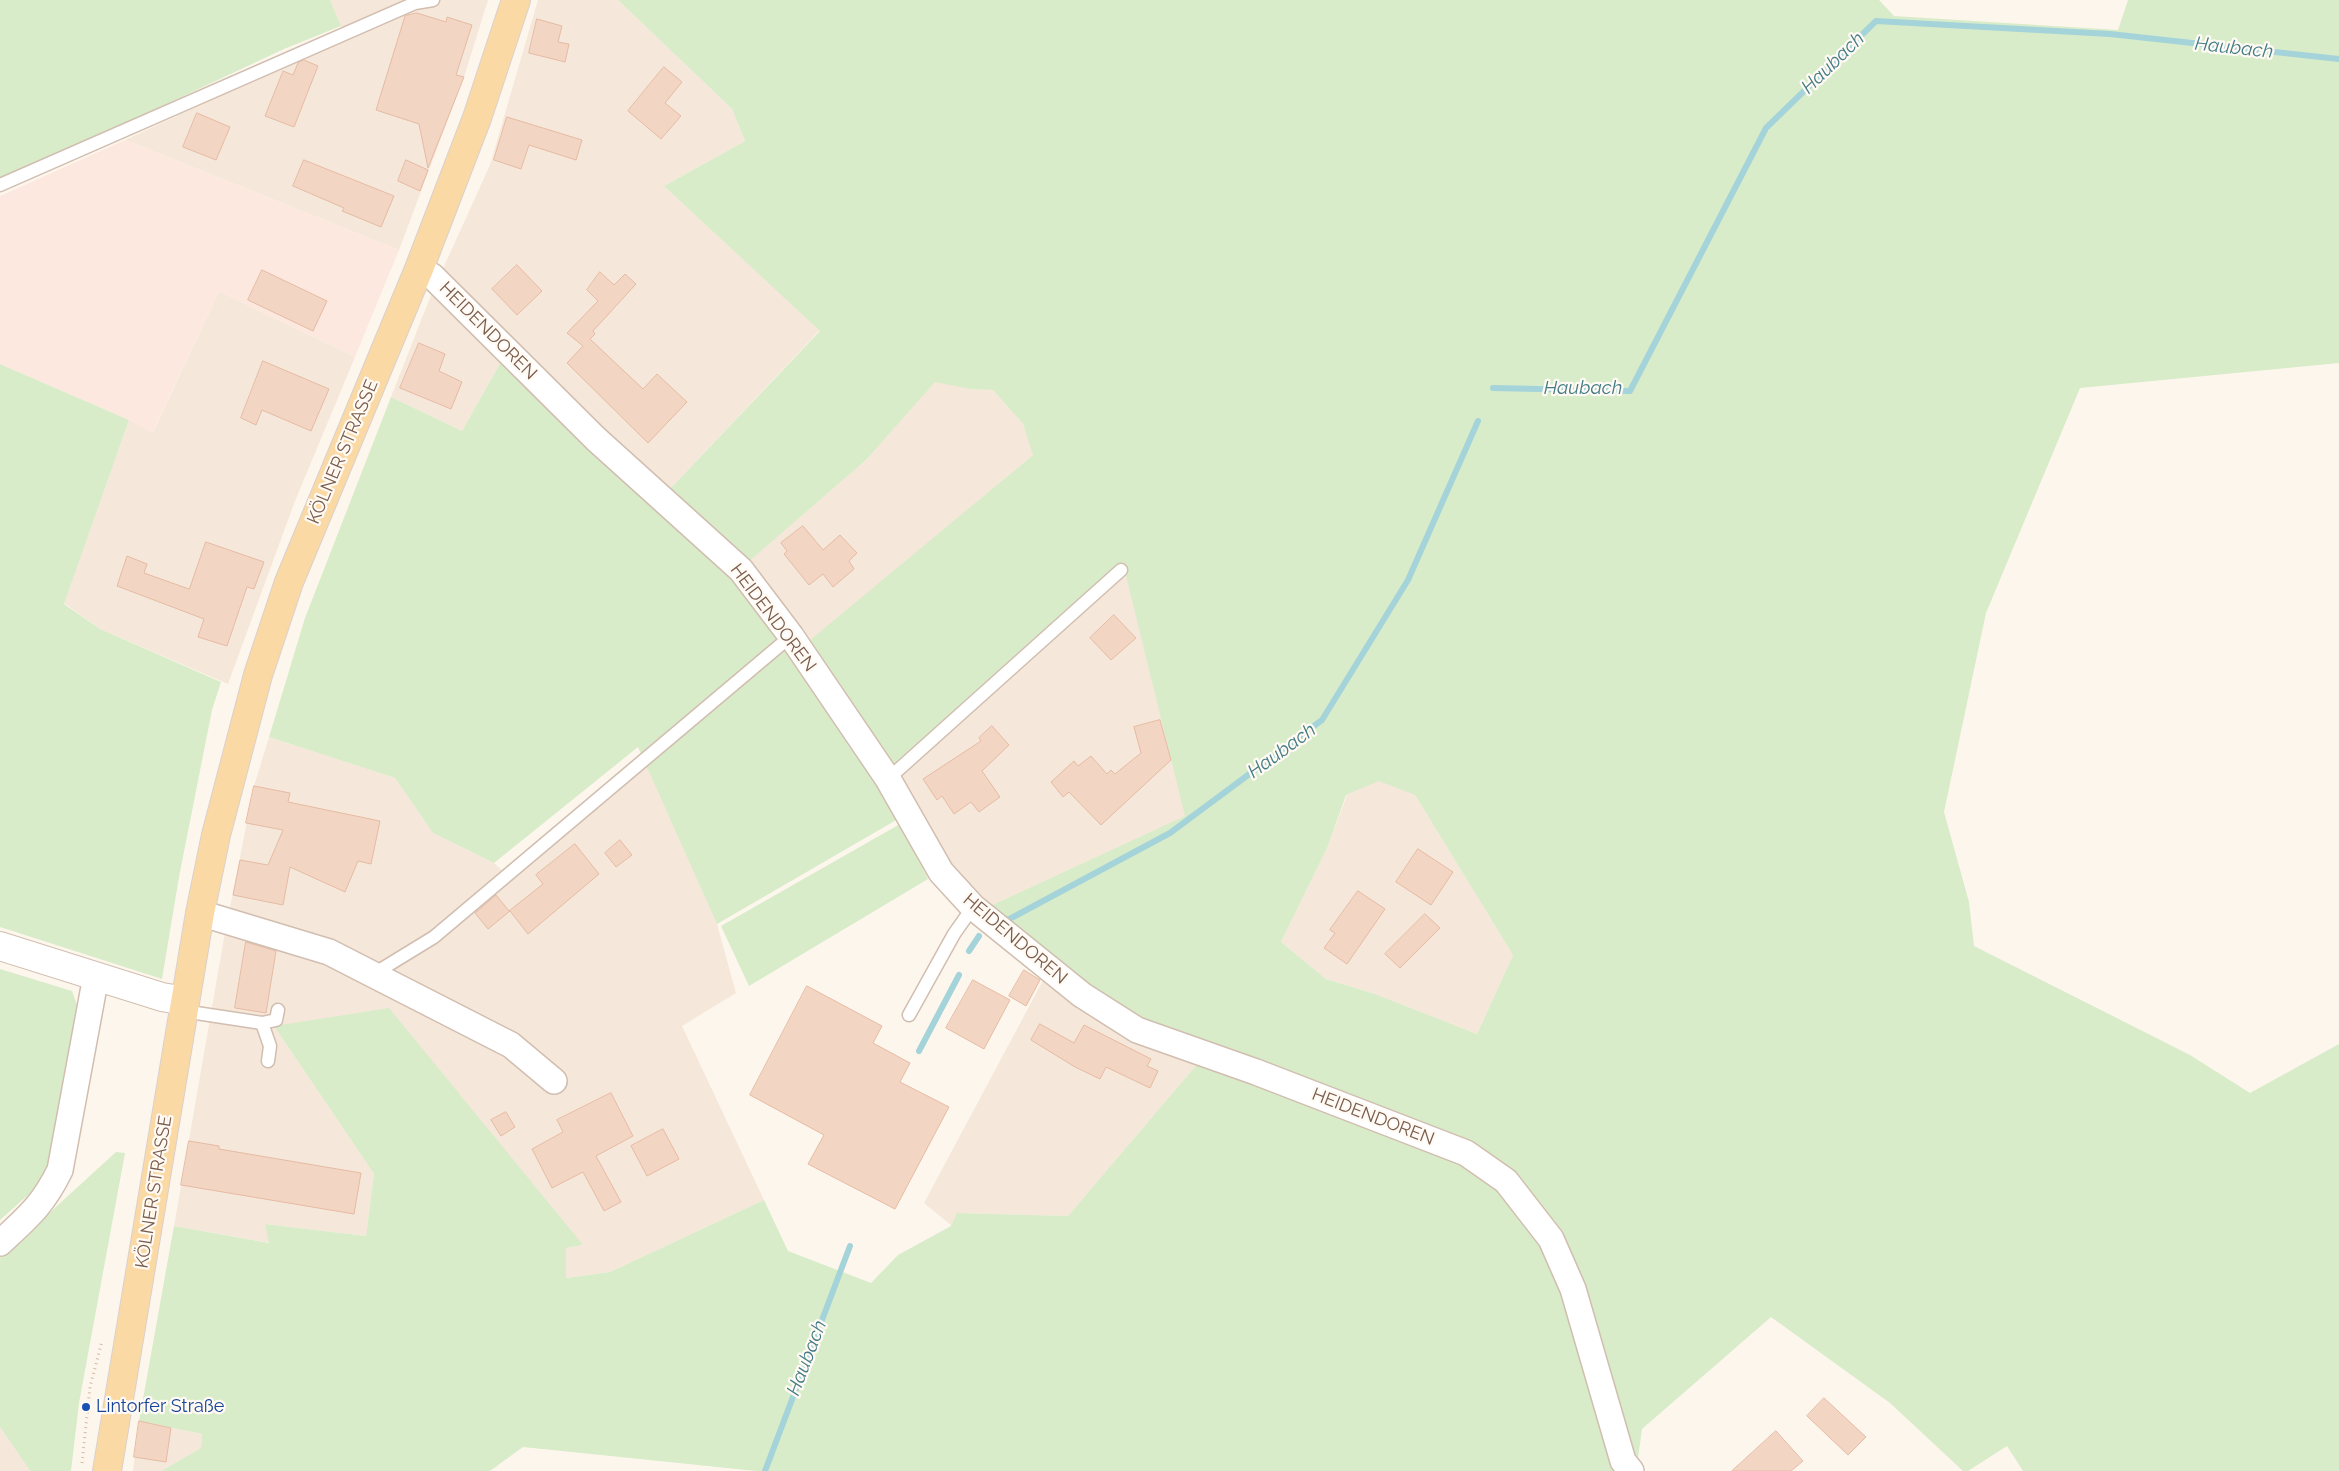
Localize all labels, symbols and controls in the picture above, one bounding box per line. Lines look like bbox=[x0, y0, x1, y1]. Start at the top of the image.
water label: Haubach bbox=[1797, 27, 1869, 99]
water label: Haubach bbox=[2194, 33, 2274, 63]
street label: HEIDENDOREN bbox=[435, 278, 541, 384]
street label: KÖLNER STRASSE bbox=[303, 377, 383, 527]
water label: Haubach bbox=[1544, 377, 1622, 399]
street label: HEIDENDOREN bbox=[725, 560, 821, 676]
water label: Haubach bbox=[1243, 719, 1321, 783]
street label: HEIDENDOREN bbox=[958, 889, 1072, 989]
street label: HEIDENDOREN bbox=[1309, 1084, 1437, 1150]
street label: KÖLNER STRASSE bbox=[131, 1114, 177, 1270]
water label: Haubach bbox=[782, 1317, 832, 1399]
place label: Lintorfer Straße bbox=[96, 1396, 224, 1418]
marker: Lintorfer Straße bbox=[80, 1401, 92, 1413]

